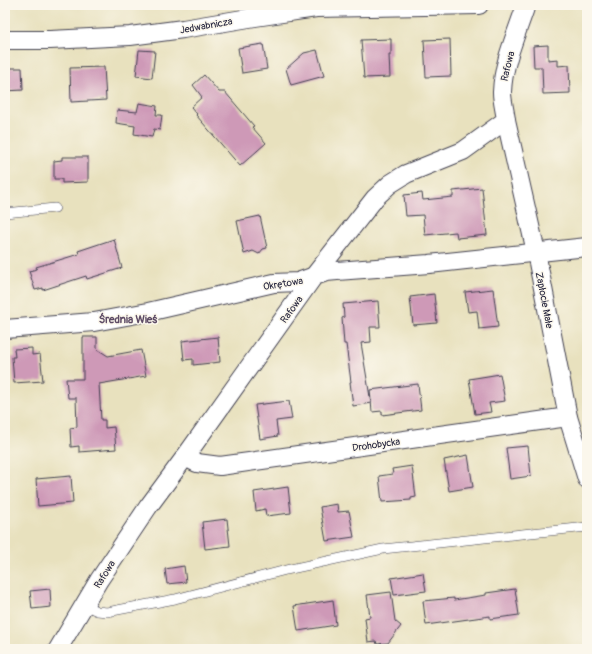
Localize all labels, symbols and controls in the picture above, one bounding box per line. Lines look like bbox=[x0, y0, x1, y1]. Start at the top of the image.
street label: Jedwabnicza bbox=[179, 15, 234, 37]
street label: Rafowa bbox=[498, 50, 518, 83]
street label: Zapłocie Małe bbox=[533, 271, 555, 329]
street label: Okrętowa bbox=[262, 275, 304, 293]
street label: Rafowa bbox=[278, 293, 306, 325]
district label: Średnia Wieś bbox=[99, 312, 157, 326]
street label: Drohobycka bbox=[351, 436, 401, 454]
street label: Rafowa bbox=[92, 558, 118, 591]

